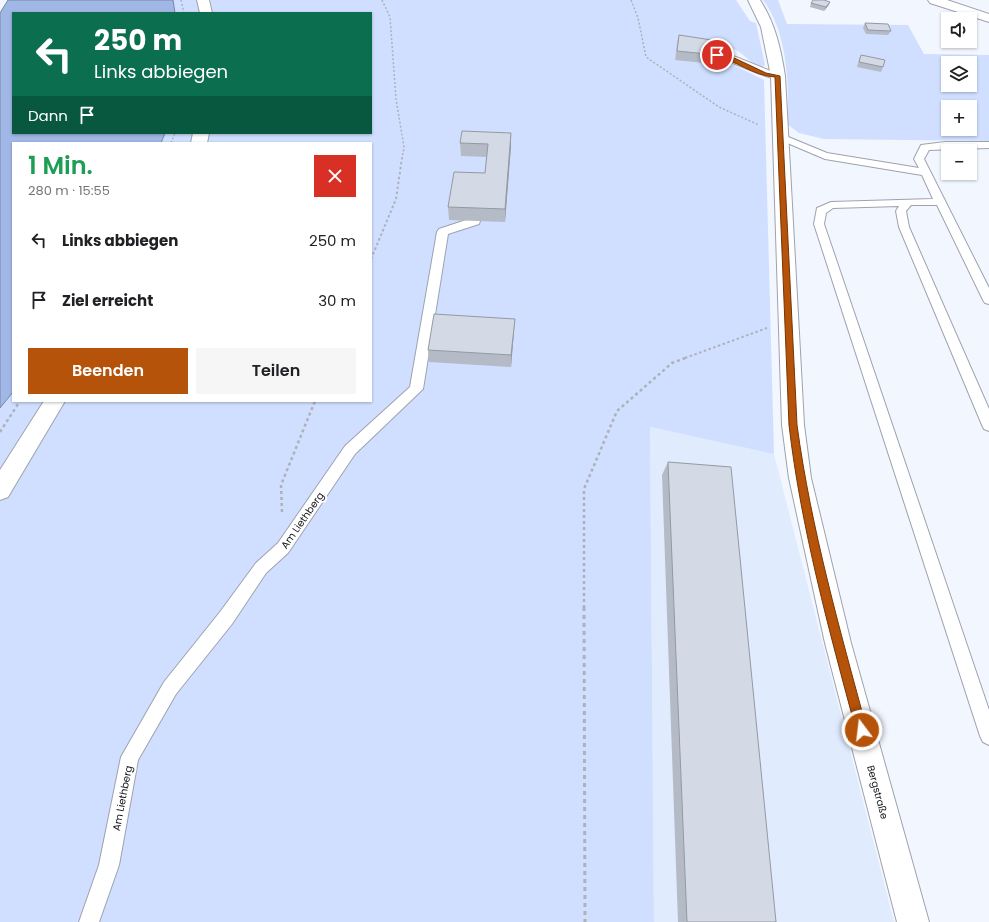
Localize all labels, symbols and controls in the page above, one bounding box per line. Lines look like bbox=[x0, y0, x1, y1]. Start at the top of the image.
map controls bbox=[941, 12, 977, 180]
button: sound bbox=[941, 12, 977, 48]
text: 250 m bbox=[94, 21, 182, 60]
icon: left bbox=[28, 28, 80, 80]
pin bbox=[700, 38, 734, 72]
icon: arrive bbox=[706, 44, 728, 66]
button: layers bbox=[941, 56, 977, 92]
text: Links abbiegen bbox=[94, 59, 228, 84]
button: + bbox=[941, 100, 977, 136]
icon: arrive bbox=[76, 104, 98, 126]
text: Dann bbox=[28, 105, 68, 126]
button: − bbox=[941, 144, 977, 180]
text: 1 Min. bbox=[28, 149, 93, 182]
button: close bbox=[314, 155, 356, 197]
text: 280 m · 15:55 bbox=[28, 181, 110, 200]
icon: left bbox=[28, 229, 50, 251]
text: Links abbiegen bbox=[62, 230, 178, 251]
text: 250 m bbox=[309, 230, 356, 251]
icon: arrive bbox=[28, 289, 50, 311]
text: Ziel erreicht bbox=[62, 290, 153, 311]
text: 30 m bbox=[318, 290, 356, 311]
button: Beenden bbox=[28, 348, 188, 394]
button: Teilen bbox=[196, 348, 356, 394]
street label: Am Liethberg bbox=[277, 489, 328, 552]
position arrow bbox=[841, 709, 883, 751]
street label: Am Liethberg bbox=[109, 764, 136, 832]
street label: Bergstraße bbox=[863, 764, 892, 821]

